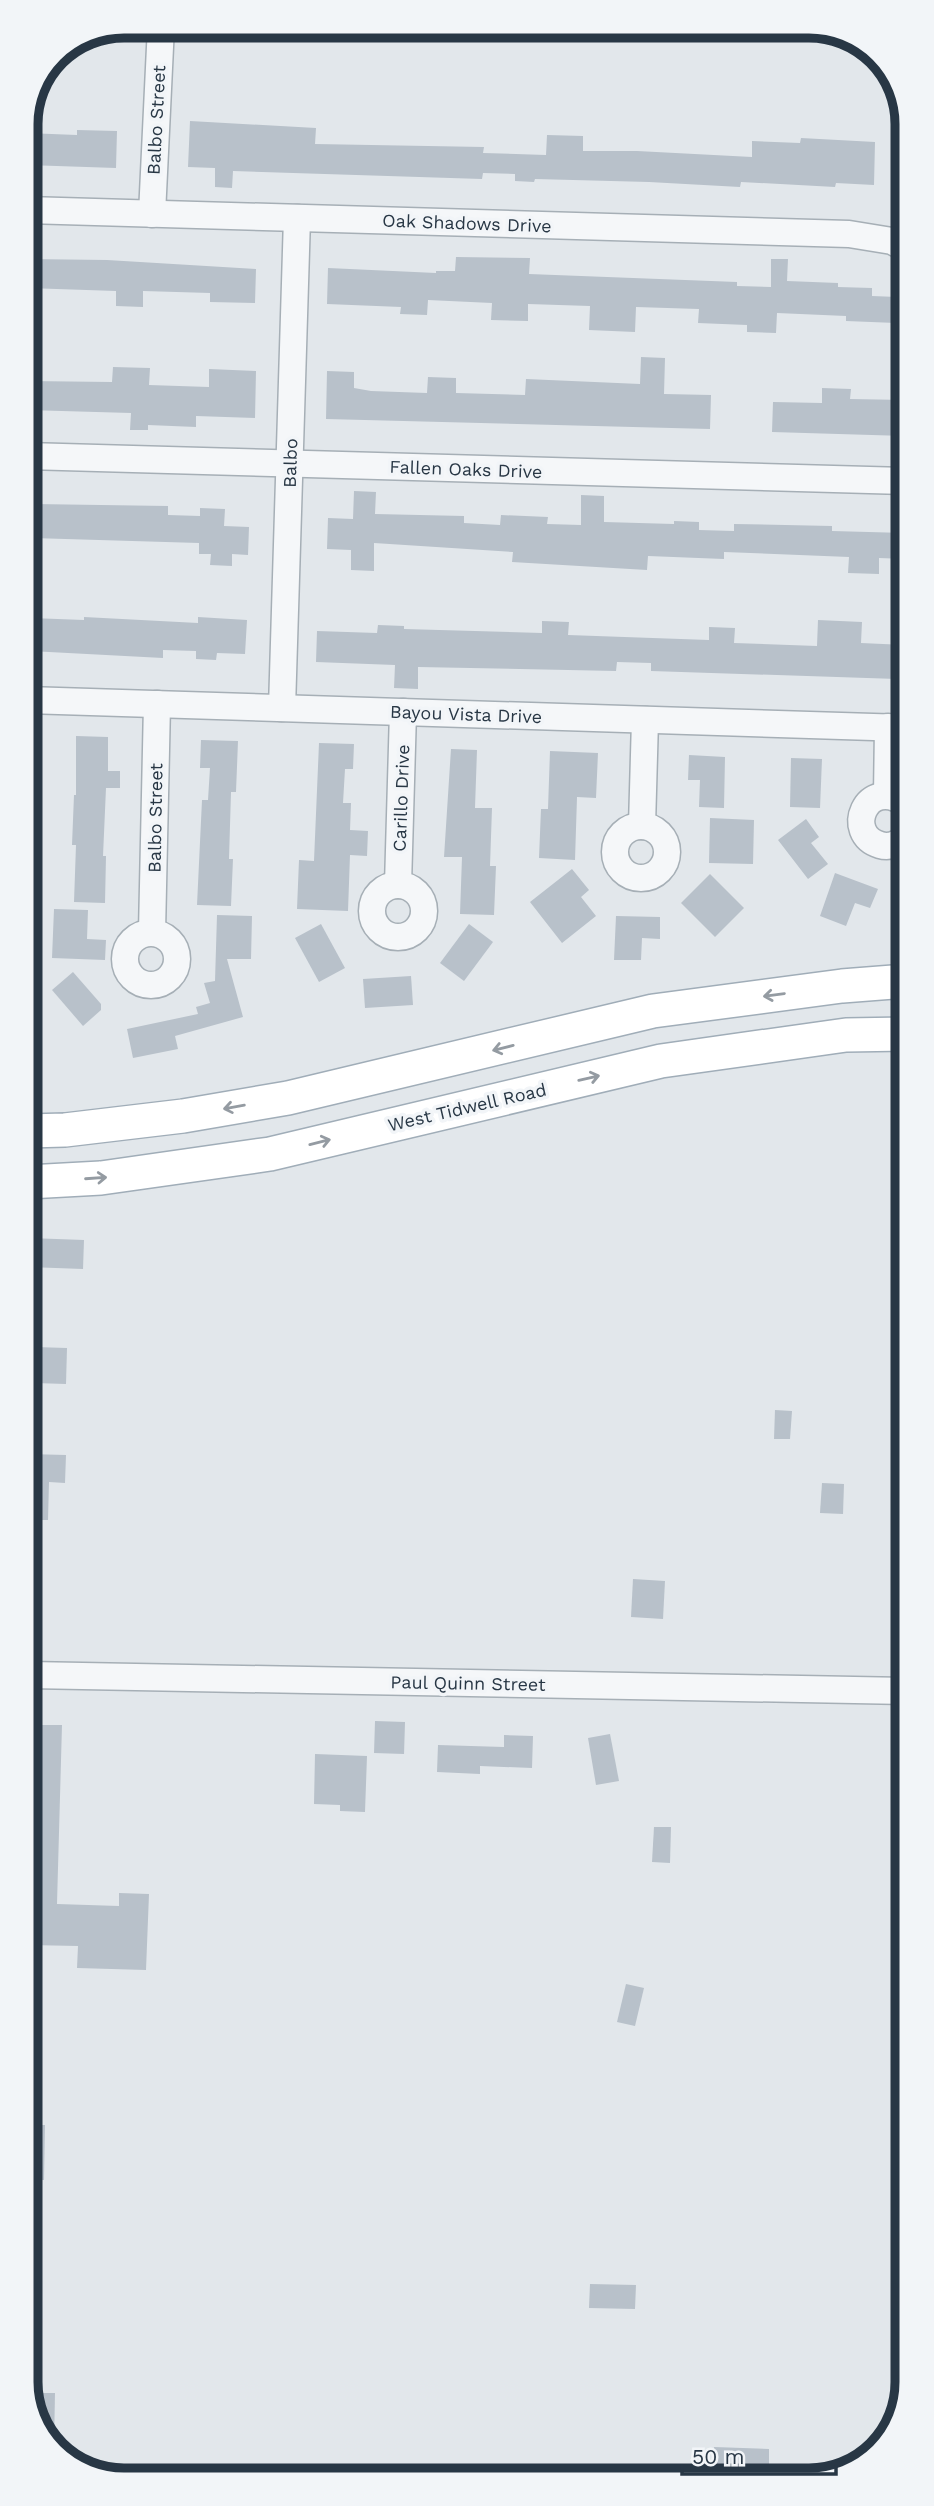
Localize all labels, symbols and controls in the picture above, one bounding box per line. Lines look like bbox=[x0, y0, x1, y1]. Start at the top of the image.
street label: Balbo Street bbox=[143, 64, 169, 175]
street label: Oak Shadows Drive bbox=[382, 210, 552, 236]
street label: Balbo bbox=[279, 438, 301, 488]
street label: Fallen Oaks Drive bbox=[389, 456, 543, 482]
street label: Bayou Vista Drive bbox=[390, 701, 542, 727]
street label: Carillo Drive bbox=[389, 744, 413, 852]
street label: Balbo Street bbox=[144, 762, 166, 873]
one-way arrow bbox=[764, 989, 786, 1002]
one-way arrow bbox=[493, 1042, 515, 1055]
one-way arrow bbox=[577, 1071, 600, 1084]
street label: West Tidwell Road bbox=[386, 1079, 548, 1135]
one-way arrow bbox=[223, 1101, 245, 1114]
one-way arrow bbox=[309, 1135, 331, 1148]
one-way arrow bbox=[84, 1171, 107, 1184]
street label: Paul Quinn Street bbox=[390, 1671, 546, 1695]
scale bar bbox=[682, 2432, 836, 2476]
text: 50 m bbox=[692, 2444, 744, 2469]

